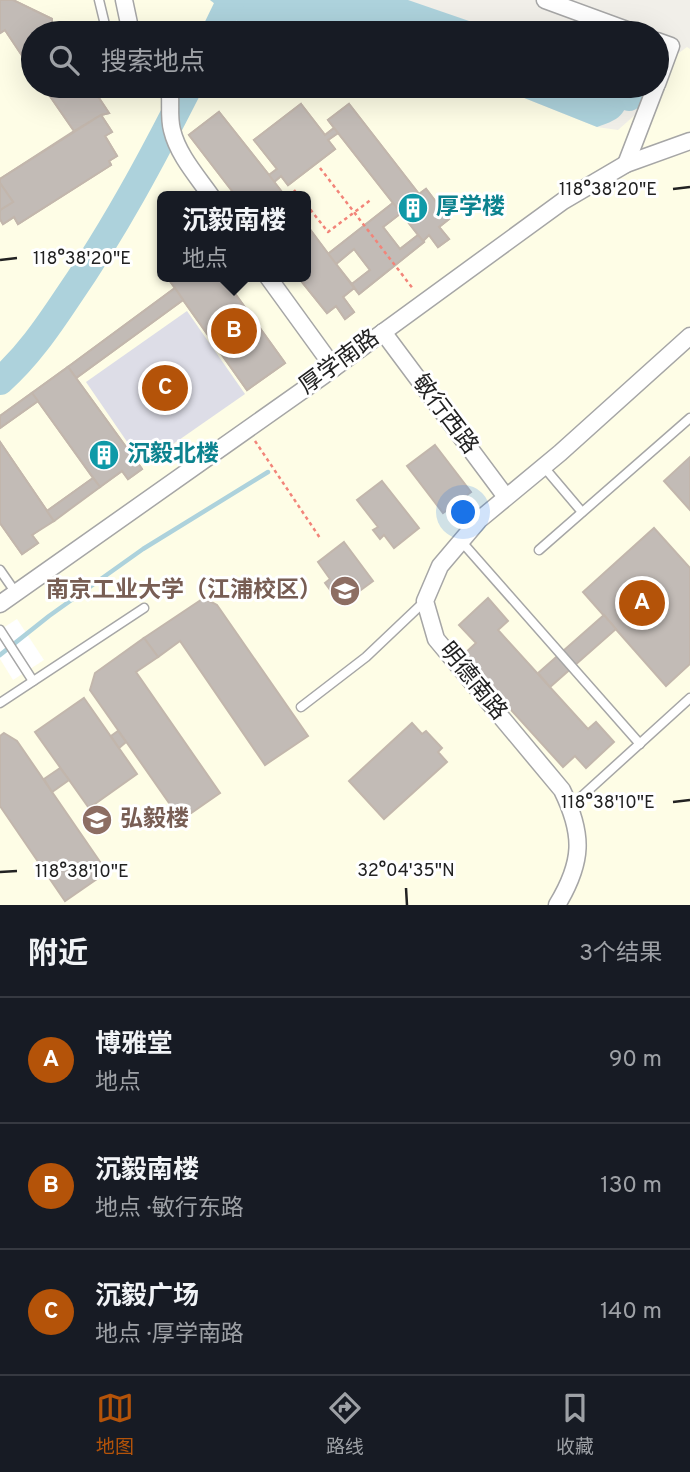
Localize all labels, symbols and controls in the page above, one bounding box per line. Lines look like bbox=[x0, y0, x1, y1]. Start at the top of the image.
search box bbox=[21, 21, 669, 98]
icon: search bbox=[45, 41, 83, 79]
text: 搜索地点 bbox=[101, 47, 205, 80]
text: 118°38'20"E bbox=[559, 179, 657, 202]
popup bbox=[157, 191, 311, 282]
building icon: 厚学楼 bbox=[396, 191, 430, 225]
place label: 厚学楼 bbox=[436, 194, 505, 223]
text: 沉毅南楼 bbox=[182, 206, 286, 239]
text: 地点 bbox=[182, 246, 228, 275]
text: 118°38'20"E bbox=[33, 248, 131, 271]
pin: B bbox=[211, 305, 257, 357]
street label: 厚学南路 bbox=[294, 324, 386, 402]
pin: C bbox=[142, 362, 188, 414]
street label: 敏行西路 bbox=[405, 370, 483, 460]
building icon: 沉毅北楼 bbox=[87, 438, 121, 472]
place label: 沉毅北楼 bbox=[127, 440, 219, 470]
your location bbox=[446, 495, 480, 529]
school or university icon: 南京工业大学（江浦校区） bbox=[328, 574, 362, 608]
place label: 南京工业大学（江浦校区） bbox=[46, 577, 322, 606]
pin: A bbox=[619, 577, 665, 629]
street label: 明德南路 bbox=[432, 637, 512, 727]
text: 118°38'10"E bbox=[561, 792, 655, 815]
school or university icon: 弘毅楼 bbox=[80, 803, 114, 837]
place label: 弘毅楼 bbox=[120, 805, 189, 835]
text: 32°04'35"N bbox=[357, 860, 455, 883]
text: 118°38'10"E bbox=[35, 861, 129, 884]
text: 附近 bbox=[28, 937, 88, 974]
text: 3个结果 bbox=[579, 940, 662, 969]
text: 博雅堂 bbox=[95, 1029, 173, 1062]
text: A bbox=[43, 1046, 59, 1075]
text: 90 m bbox=[609, 1046, 662, 1075]
text: 地点 bbox=[95, 1069, 141, 1098]
text: 沉毅南楼 bbox=[95, 1155, 199, 1188]
text: B bbox=[43, 1172, 59, 1201]
text: 130 m bbox=[600, 1172, 662, 1201]
text: 地点 · 敏行东路 bbox=[95, 1195, 244, 1224]
text: 沉毅广场 bbox=[95, 1281, 199, 1314]
text: C bbox=[44, 1298, 58, 1327]
text: 140 m bbox=[600, 1298, 662, 1327]
text: 地点 · 厚学南路 bbox=[95, 1321, 244, 1350]
tab: 地图 bbox=[96, 1389, 134, 1460]
tab: 路线 bbox=[326, 1389, 364, 1460]
tab: 收藏 bbox=[556, 1389, 594, 1460]

